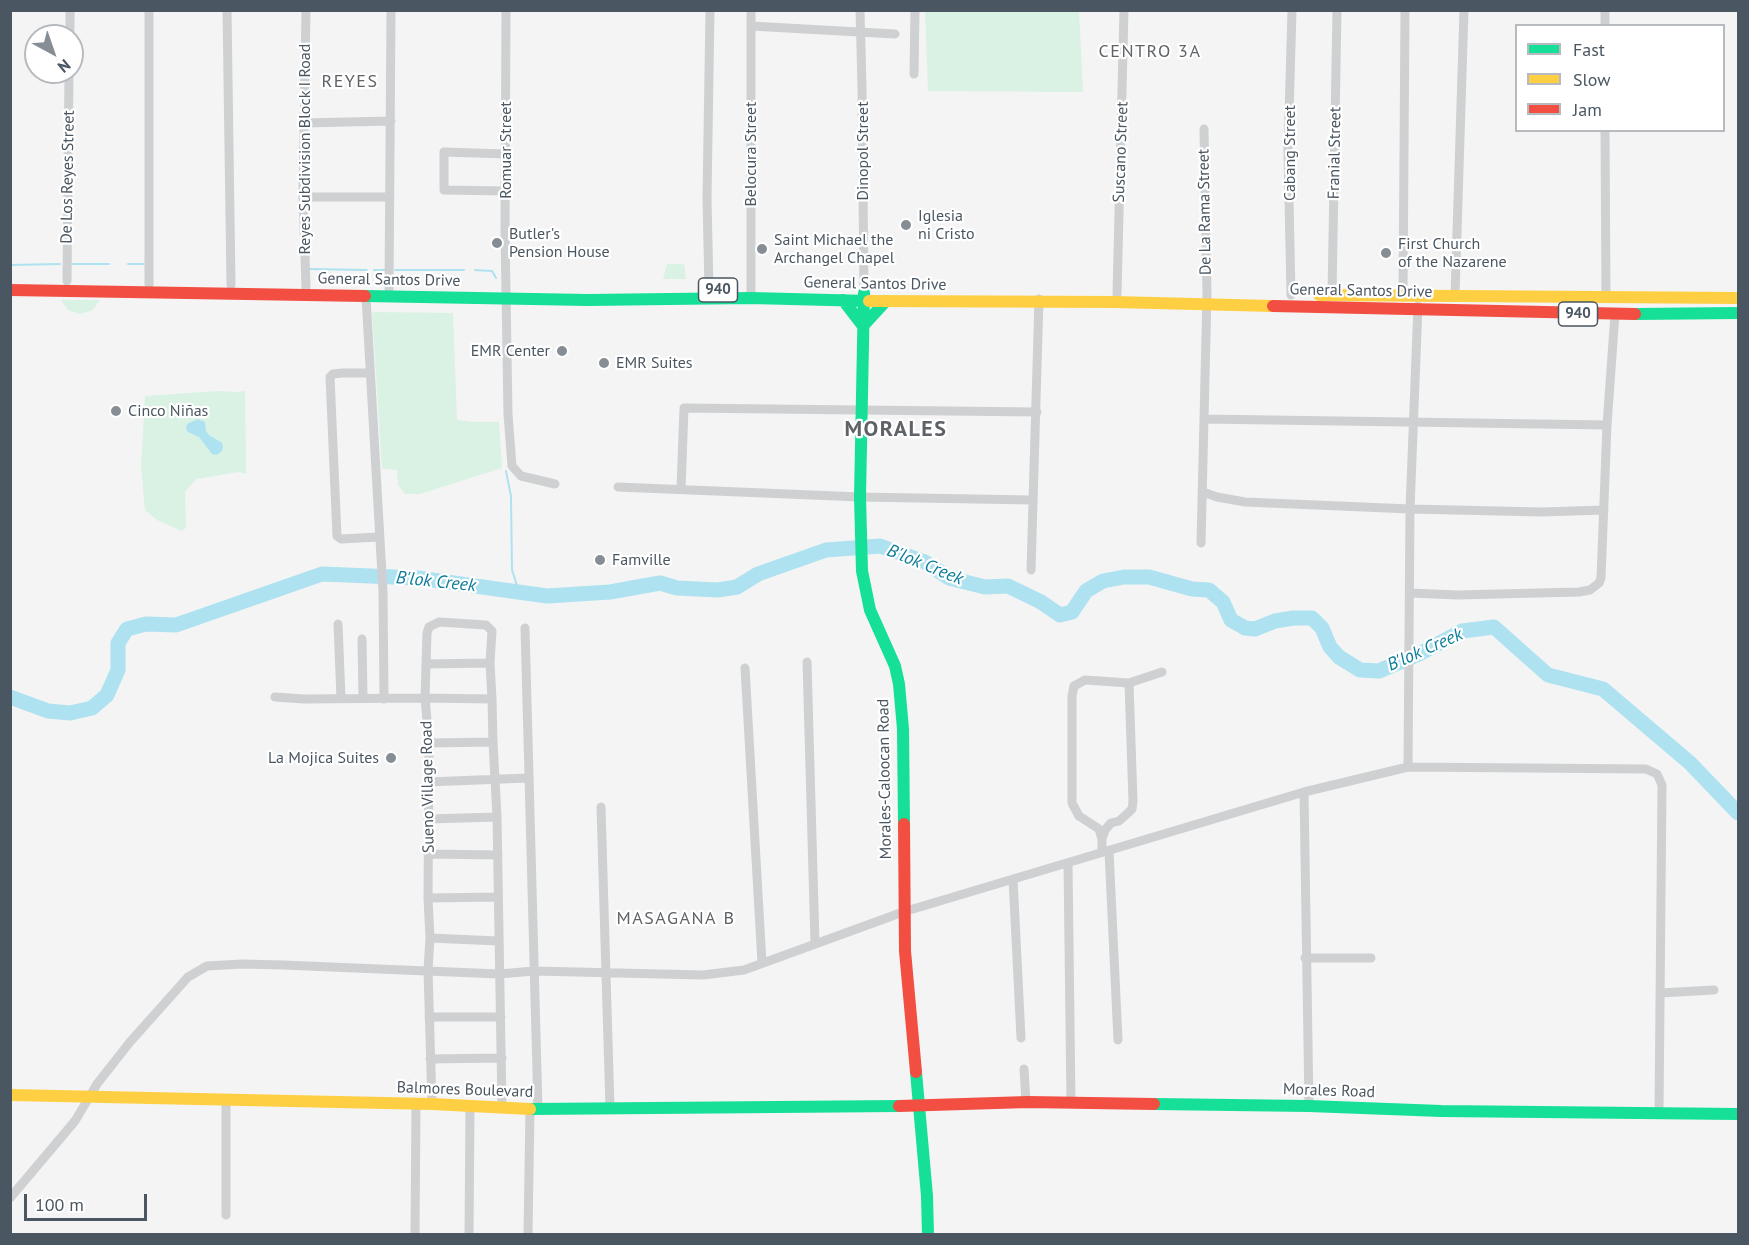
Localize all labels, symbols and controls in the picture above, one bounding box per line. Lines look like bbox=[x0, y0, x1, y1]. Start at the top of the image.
north arrow bbox=[24, 24, 84, 84]
legend bbox=[1515, 24, 1725, 132]
text: Fast bbox=[1573, 38, 1605, 61]
district label: CENTRO 3A bbox=[1099, 41, 1201, 63]
street label: Reyes Subdivision Block I Road bbox=[295, 44, 315, 254]
text: N bbox=[54, 55, 75, 77]
text: Slow bbox=[1573, 68, 1611, 91]
district label: REYES bbox=[321, 71, 379, 93]
text: Jam bbox=[1573, 98, 1602, 121]
street label: Romuar Street bbox=[496, 101, 516, 199]
street label: Belocura Street bbox=[741, 101, 761, 207]
street label: Dinopol Street bbox=[853, 101, 873, 201]
street label: Suscano Street bbox=[1110, 101, 1132, 203]
street label: Cabang Street bbox=[1280, 105, 1300, 201]
street label: Franial Street bbox=[1325, 107, 1345, 199]
street label: De Los Reyes Street bbox=[57, 110, 79, 244]
street label: De La Rama Street bbox=[1194, 149, 1216, 275]
place label: Iglesia ni Cristo bbox=[918, 206, 974, 244]
marker: Iglesia ni Cristo bbox=[899, 218, 913, 232]
place label: Butler's Pension House bbox=[509, 224, 610, 262]
place label: Saint Michael the Archangel Chapel bbox=[774, 230, 894, 268]
place label: First Church of the Nazarene bbox=[1398, 234, 1507, 272]
marker: Butler's Pension House bbox=[490, 236, 504, 250]
marker: Saint Michael the Archangel Chapel bbox=[755, 242, 769, 256]
marker: First Church of the Nazarene bbox=[1379, 246, 1393, 260]
street label: General Santos Drive bbox=[317, 269, 461, 291]
street label: General Santos Drive bbox=[803, 273, 947, 295]
road number: 940 bbox=[698, 278, 738, 302]
street label: General Santos Drive bbox=[1289, 280, 1433, 302]
road number: 940 bbox=[1558, 302, 1598, 326]
place label: EMR Center bbox=[471, 341, 550, 361]
marker: EMR Center bbox=[555, 344, 569, 358]
place label: EMR Suites bbox=[616, 353, 693, 373]
marker: EMR Suites bbox=[597, 356, 611, 370]
place label: Cinco Niñas bbox=[128, 401, 208, 421]
marker: Cinco Niñas bbox=[109, 404, 123, 418]
district label: MORALES bbox=[844, 417, 948, 443]
water label: B'lok Creek bbox=[884, 540, 966, 590]
place label: Famville bbox=[612, 550, 671, 570]
marker: Famville bbox=[593, 553, 607, 567]
water label: B'lok Creek bbox=[395, 567, 477, 597]
water label: B'lok Creek bbox=[1384, 624, 1466, 676]
street label: Morales-Caloocan Road bbox=[874, 699, 896, 859]
street label: Sueno Village Road bbox=[417, 721, 439, 853]
place label: La Mojica Suites bbox=[268, 748, 379, 768]
marker: La Mojica Suites bbox=[384, 751, 398, 765]
district label: MASAGANA B bbox=[617, 908, 735, 930]
street label: Balmores Boulevard bbox=[396, 1078, 534, 1102]
street label: Morales Road bbox=[1283, 1080, 1375, 1102]
scale bar bbox=[27, 1182, 150, 1220]
text: 100 m bbox=[35, 1193, 84, 1216]

